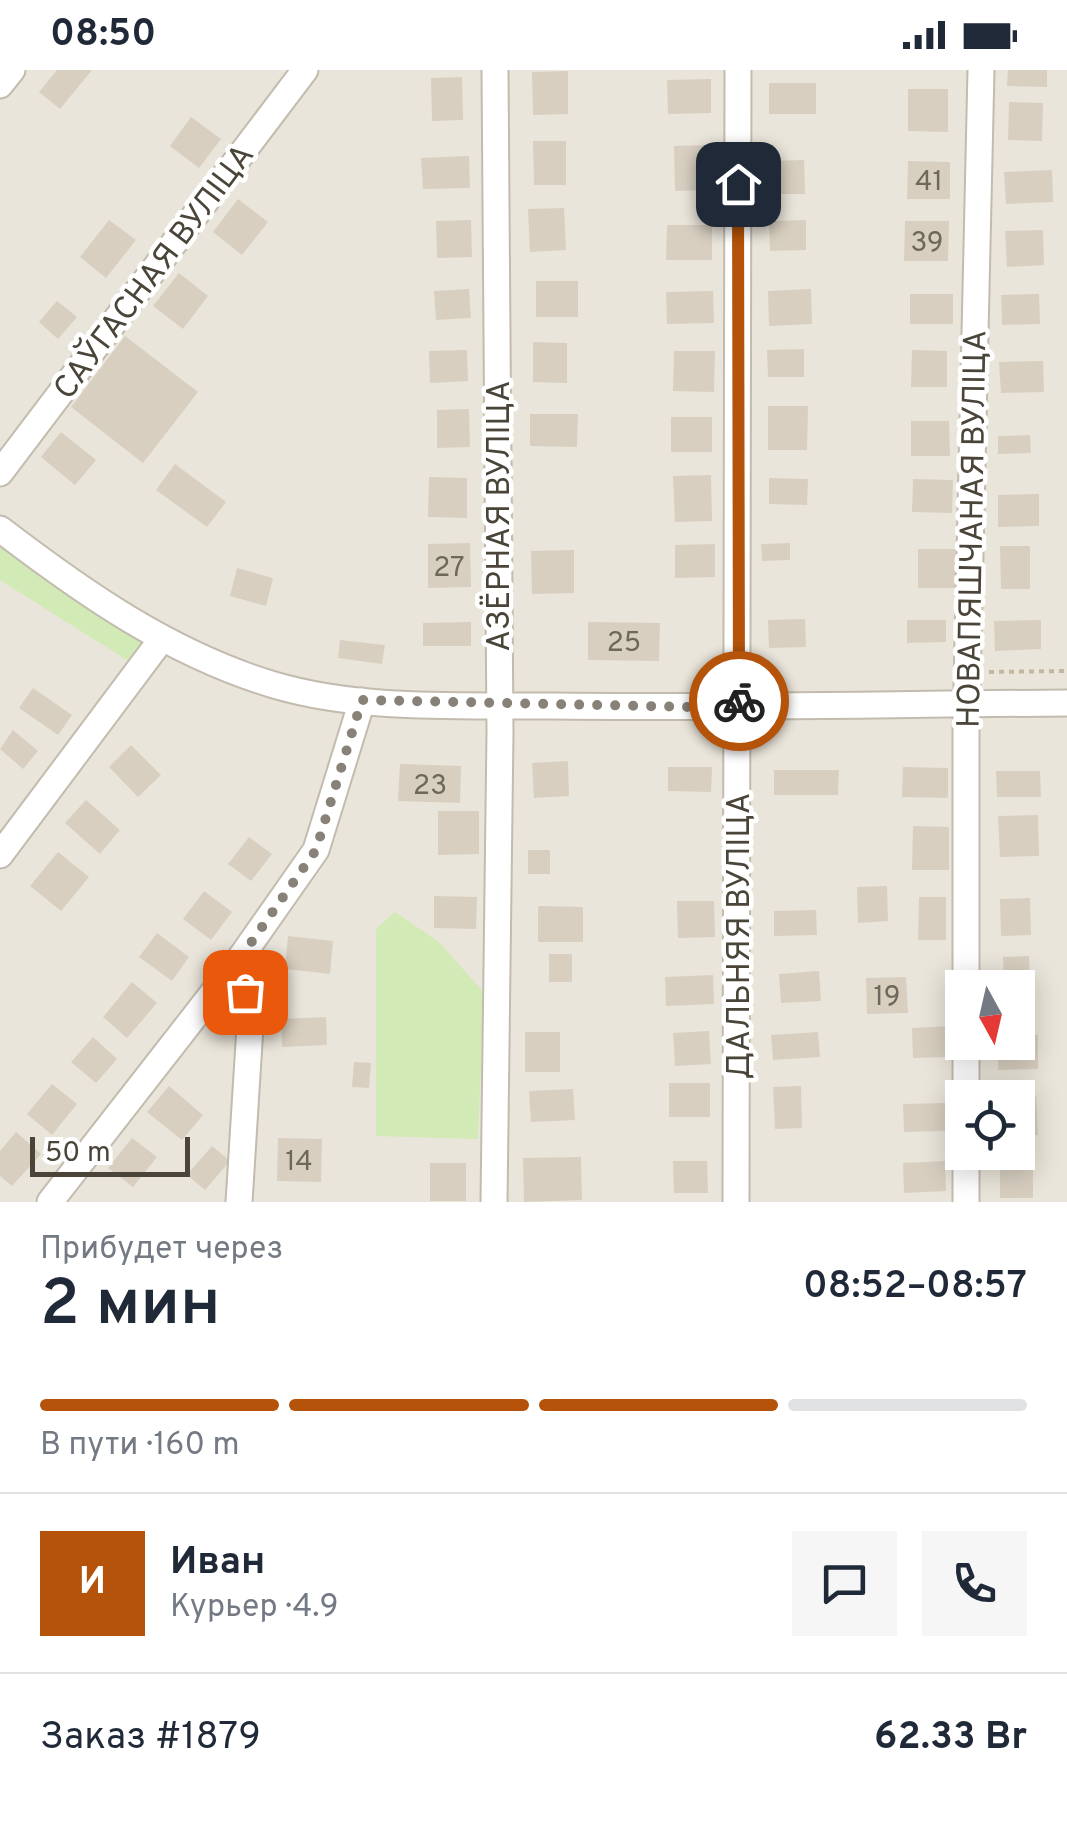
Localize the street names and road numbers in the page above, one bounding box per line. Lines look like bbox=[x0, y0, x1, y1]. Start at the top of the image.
street label: САЎГАСНАЯ ВУЛІЦА bbox=[44, 135, 264, 408]
street label: НОВАПЯШЧАНАЯ ВУЛІЦА bbox=[951, 330, 997, 729]
street label: АЗЁРНАЯ ВУЛІЦА bbox=[479, 380, 521, 652]
street label: ДАЛЬНЯЯ ВУЛІЦА bbox=[721, 792, 761, 1080]

